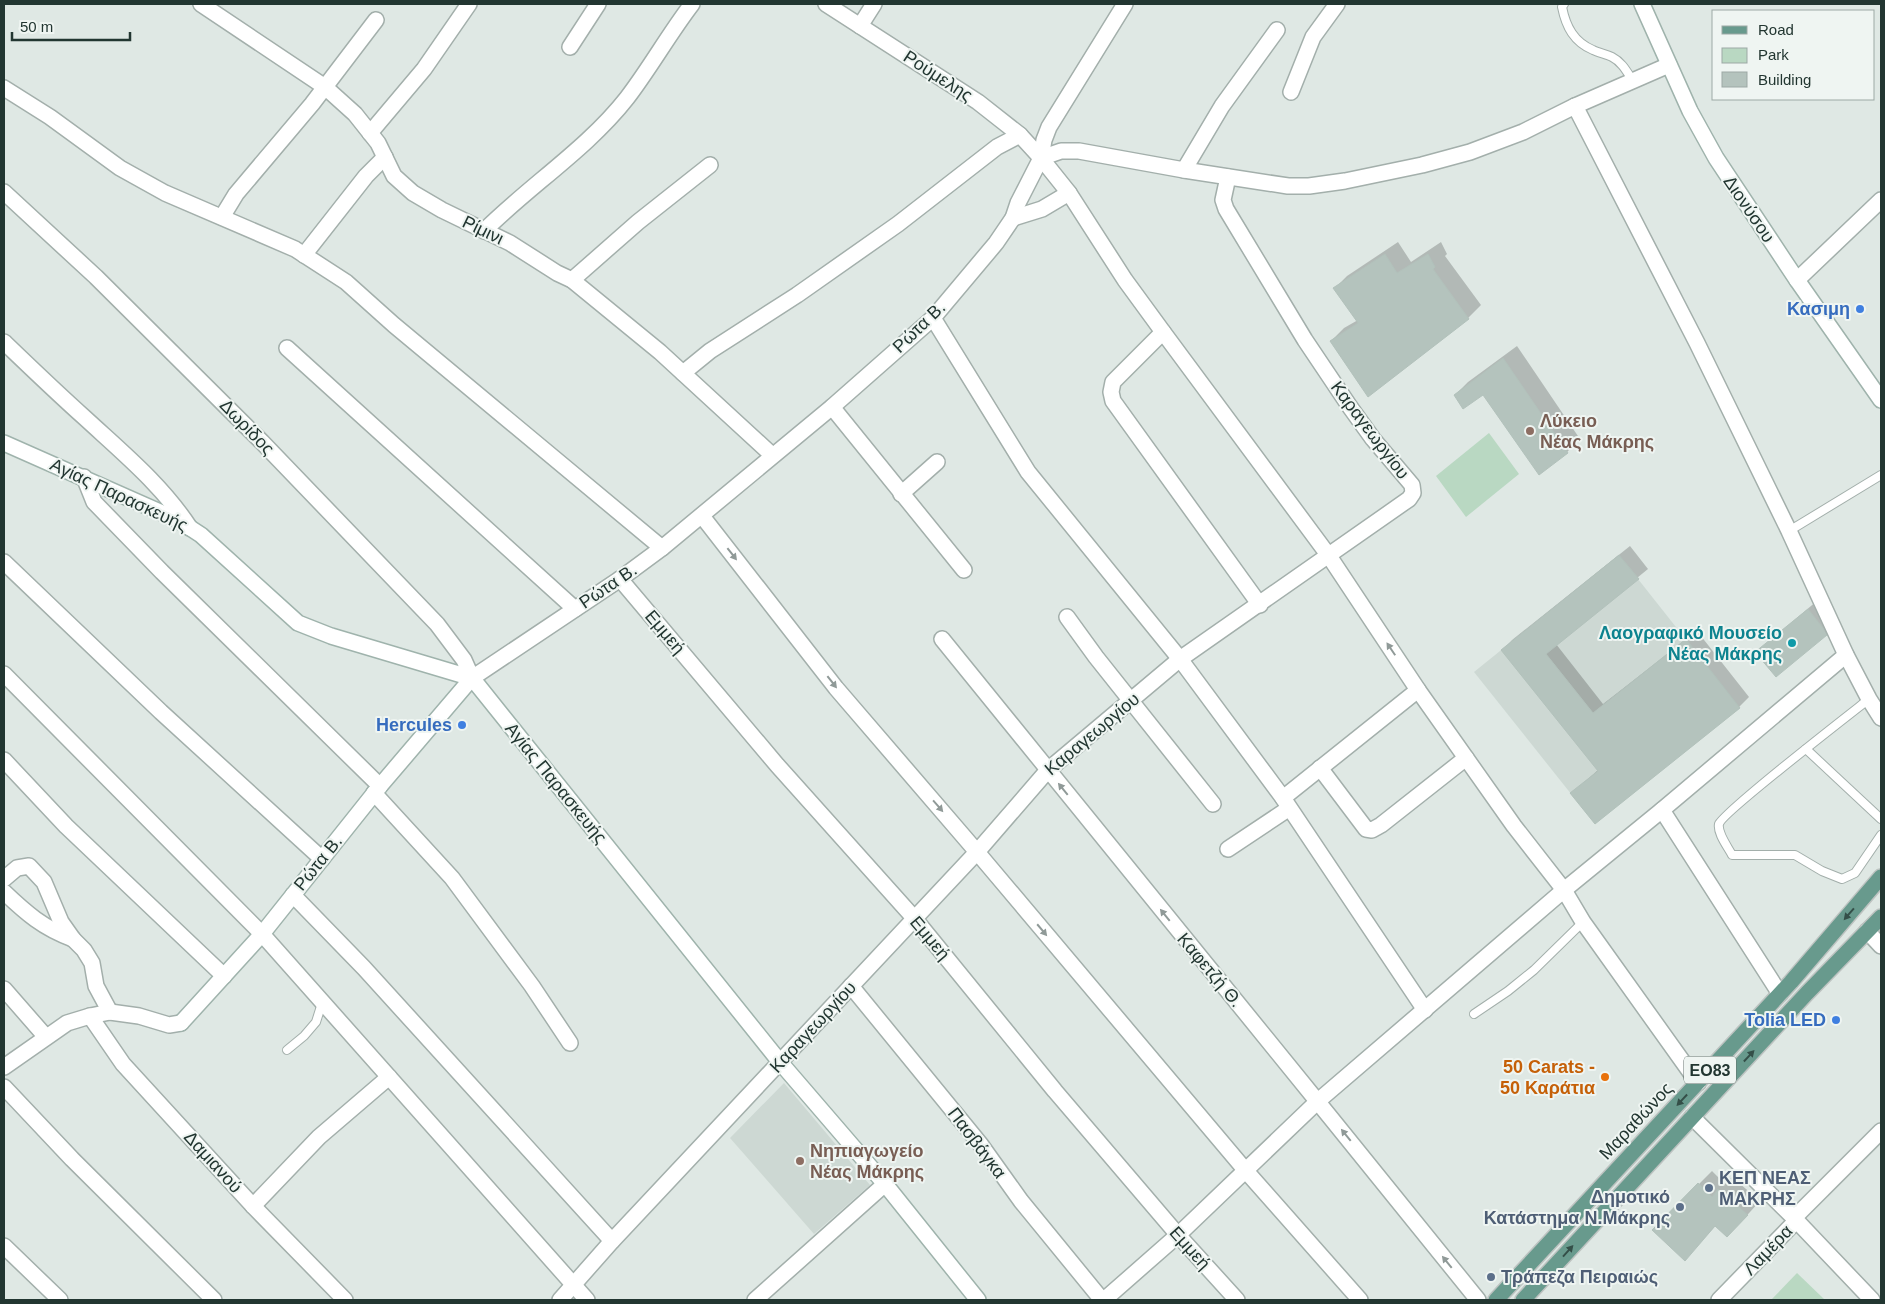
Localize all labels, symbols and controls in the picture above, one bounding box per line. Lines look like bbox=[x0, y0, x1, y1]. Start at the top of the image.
scale bar bbox=[12, 10, 130, 42]
legend bbox=[1712, 10, 1875, 100]
text: 50 m bbox=[20, 18, 53, 35]
text: Road bbox=[1758, 21, 1794, 38]
street label: Ρούμελης bbox=[900, 46, 976, 106]
text: Park bbox=[1758, 46, 1789, 63]
text: Building bbox=[1758, 71, 1811, 88]
street label: Διονύσου bbox=[1720, 172, 1778, 246]
street label: Ρίμινι bbox=[459, 212, 507, 248]
street label: Ρώτα Β. bbox=[889, 297, 949, 357]
place label: Κασιμη bbox=[1787, 299, 1850, 319]
marker: Κασιμη bbox=[1854, 303, 1866, 315]
street label: Καραγεωργίου bbox=[1327, 377, 1413, 483]
street label: Δωρίδος bbox=[216, 395, 278, 459]
place label: Λύκειο Νέας Μάκρης bbox=[1540, 411, 1654, 452]
marker: Λύκειο Νέας Μάκρης bbox=[1524, 425, 1536, 437]
street label: Αγίας Παρασκευής bbox=[47, 454, 191, 536]
one-way arrow bbox=[726, 548, 737, 561]
street label: Ρώτα Β. bbox=[575, 560, 641, 612]
street label: Εμμεή bbox=[641, 606, 689, 658]
place label: Λαογραφικό Μουσείο Νέας Μάκρης bbox=[1599, 623, 1782, 664]
marker: Λαογραφικό Μουσείο Νέας Μάκρης bbox=[1786, 637, 1798, 649]
one-way arrow bbox=[1386, 642, 1396, 656]
one-way arrow bbox=[826, 676, 837, 689]
street label: Καραγεωργίου bbox=[1041, 689, 1143, 779]
place label: Hercules bbox=[376, 715, 452, 735]
marker: Hercules bbox=[456, 719, 468, 731]
street label: Αγίας Παρασκευής bbox=[501, 719, 611, 848]
one-way arrow bbox=[1057, 782, 1068, 795]
one-way arrow bbox=[932, 799, 943, 812]
street label: Ρώτα Β. bbox=[290, 831, 346, 895]
one-way arrow bbox=[1844, 908, 1855, 921]
one-way arrow bbox=[1159, 909, 1170, 922]
street label: Εμμεή bbox=[906, 912, 954, 964]
one-way arrow bbox=[1037, 923, 1048, 936]
street label: Καφετζή Θ. bbox=[1173, 929, 1247, 1011]
street label: Καραγεωργίου bbox=[766, 977, 860, 1077]
place label: Tolia LED bbox=[1744, 1010, 1826, 1030]
marker: Tolia LED bbox=[1830, 1014, 1842, 1026]
one-way arrow bbox=[1743, 1050, 1755, 1062]
road number: ΕΟ83 bbox=[1684, 1056, 1736, 1084]
place label: 50 Carats - 50 Καράτια bbox=[1500, 1057, 1595, 1098]
marker: 50 Carats - 50 Καράτια bbox=[1599, 1071, 1611, 1083]
street label: Μαραθώνος bbox=[1595, 1078, 1677, 1164]
one-way arrow bbox=[1676, 1094, 1688, 1106]
street label: Πασβάγκα bbox=[944, 1104, 1010, 1182]
street label: Δαμιανού bbox=[180, 1127, 246, 1197]
one-way arrow bbox=[1340, 1129, 1351, 1142]
place label: Νηπιαγωγείο Νέας Μάκρης bbox=[810, 1141, 924, 1182]
marker: Νηπιαγωγείο Νέας Μάκρης bbox=[794, 1155, 806, 1167]
place label: ΚΕΠ ΝΕΑΣ ΜΑΚΡΗΣ bbox=[1719, 1168, 1811, 1209]
marker: ΚΕΠ ΝΕΑΣ ΜΑΚΡΗΣ bbox=[1703, 1182, 1715, 1194]
place label: Δημοτικό Κατάστημα Ν.Μάκρης bbox=[1484, 1187, 1670, 1228]
marker: Δημοτικό Κατάστημα Ν.Μάκρης bbox=[1674, 1201, 1686, 1213]
street label: Λαμέρα bbox=[1739, 1221, 1797, 1279]
street label: Εμμεή bbox=[1166, 1222, 1214, 1274]
one-way arrow bbox=[1562, 1246, 1574, 1258]
one-way arrow bbox=[1442, 1256, 1453, 1269]
place label: Τράπεζα Πειραιώς bbox=[1501, 1267, 1658, 1288]
marker: Τράπεζα Πειραιώς bbox=[1485, 1271, 1497, 1283]

